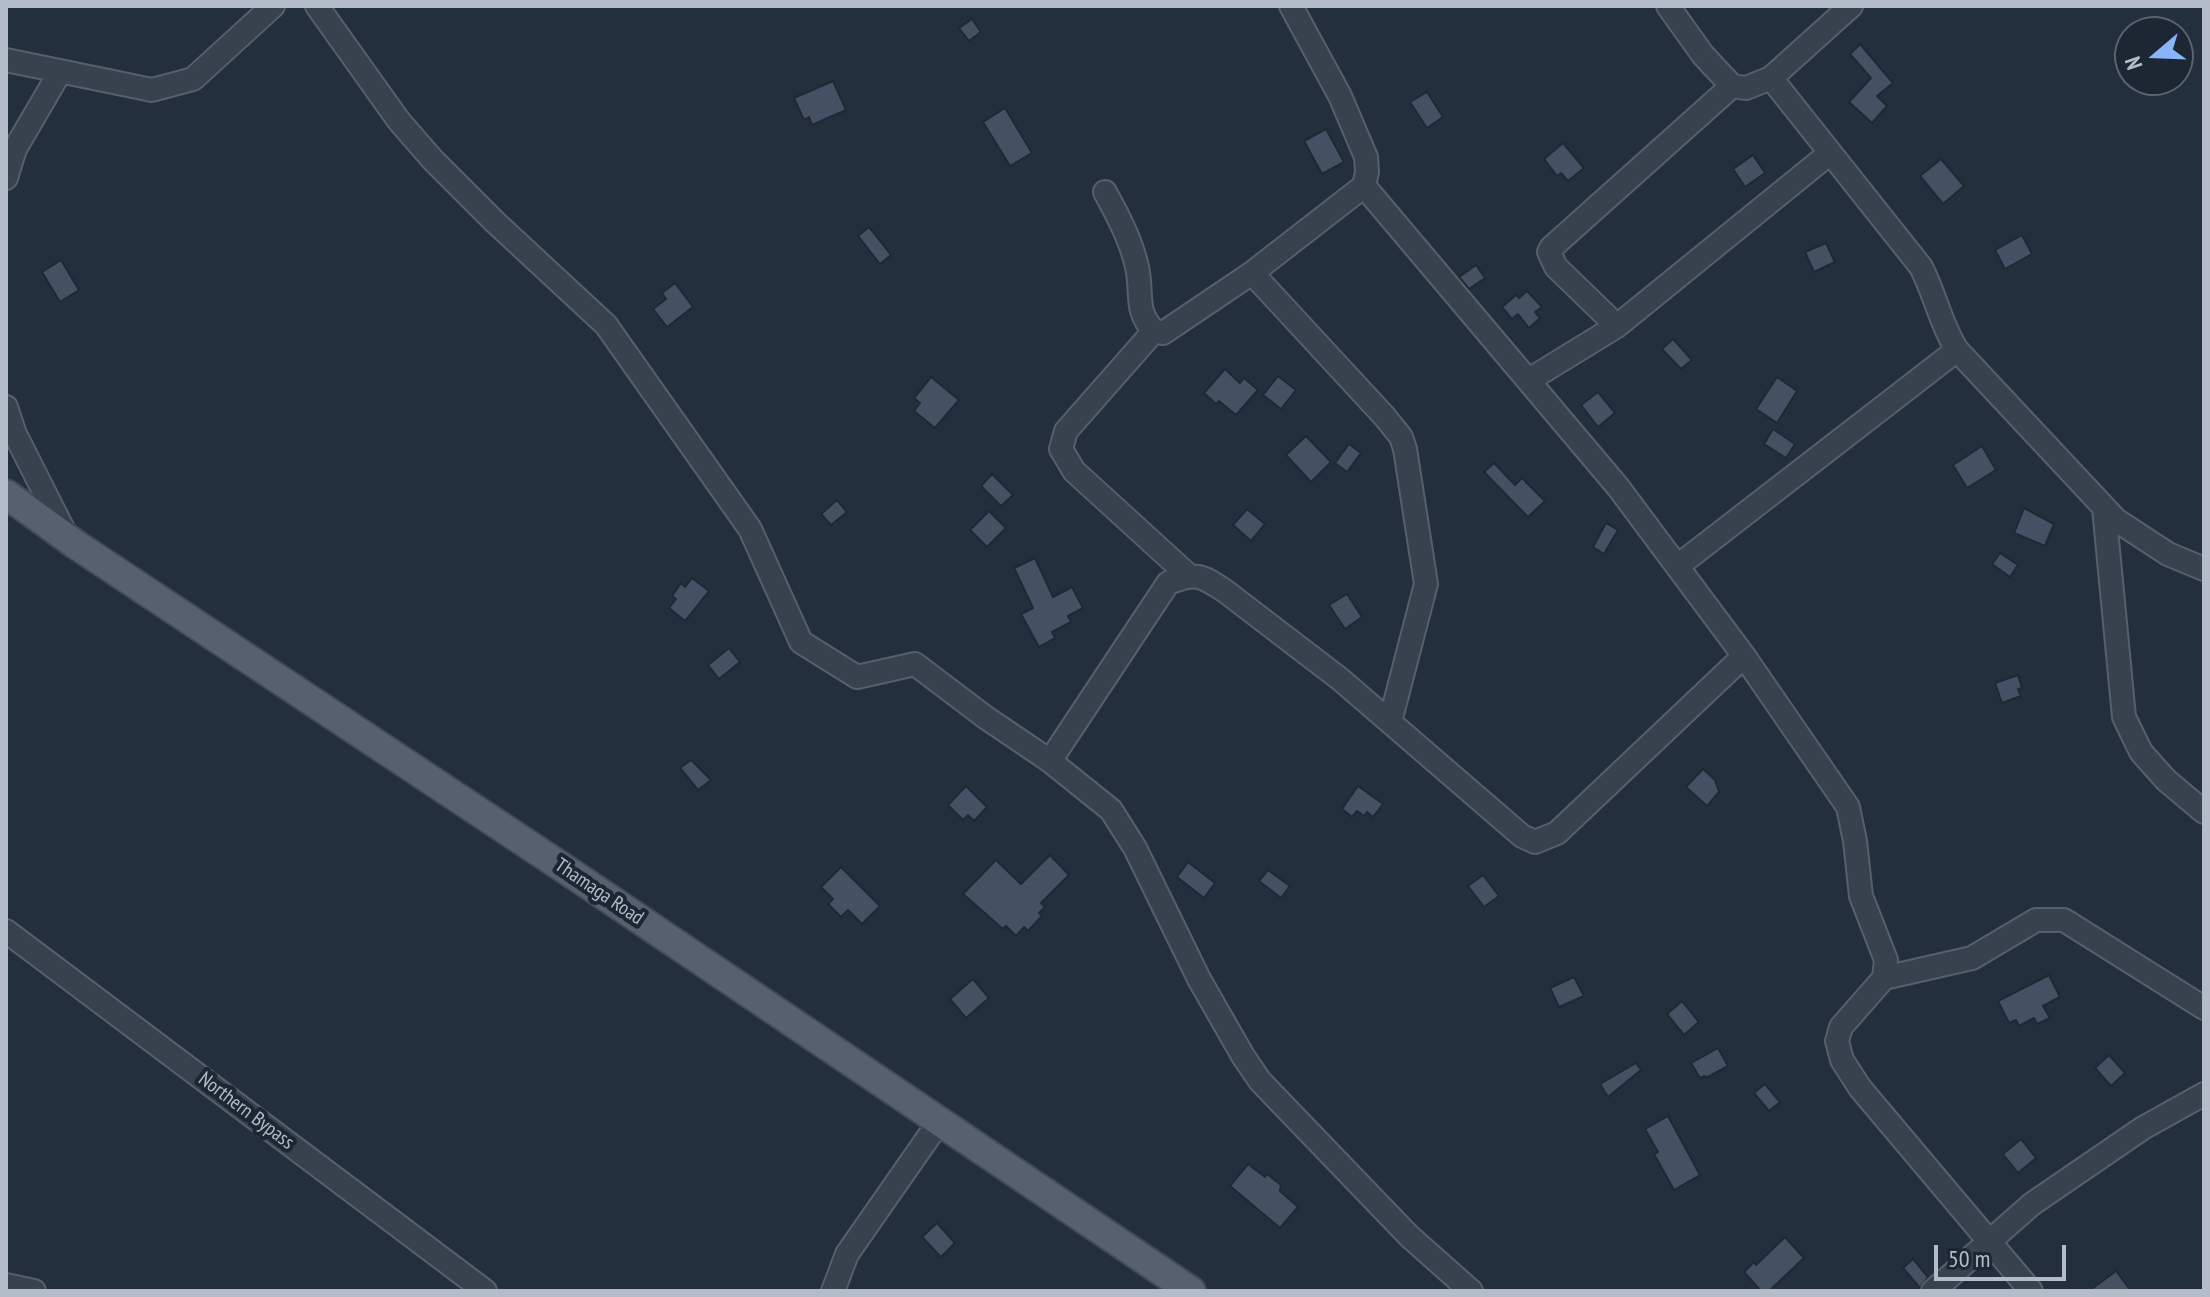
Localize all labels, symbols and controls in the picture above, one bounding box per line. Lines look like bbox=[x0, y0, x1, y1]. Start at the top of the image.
north arrow bbox=[2114, 16, 2194, 96]
text: N bbox=[2118, 53, 2148, 73]
street label: Thamaga Road bbox=[550, 854, 648, 930]
street label: Northern Bypass bbox=[193, 1067, 299, 1155]
scale bar bbox=[1938, 1229, 2070, 1279]
text: 50 m bbox=[1948, 1243, 1990, 1274]

